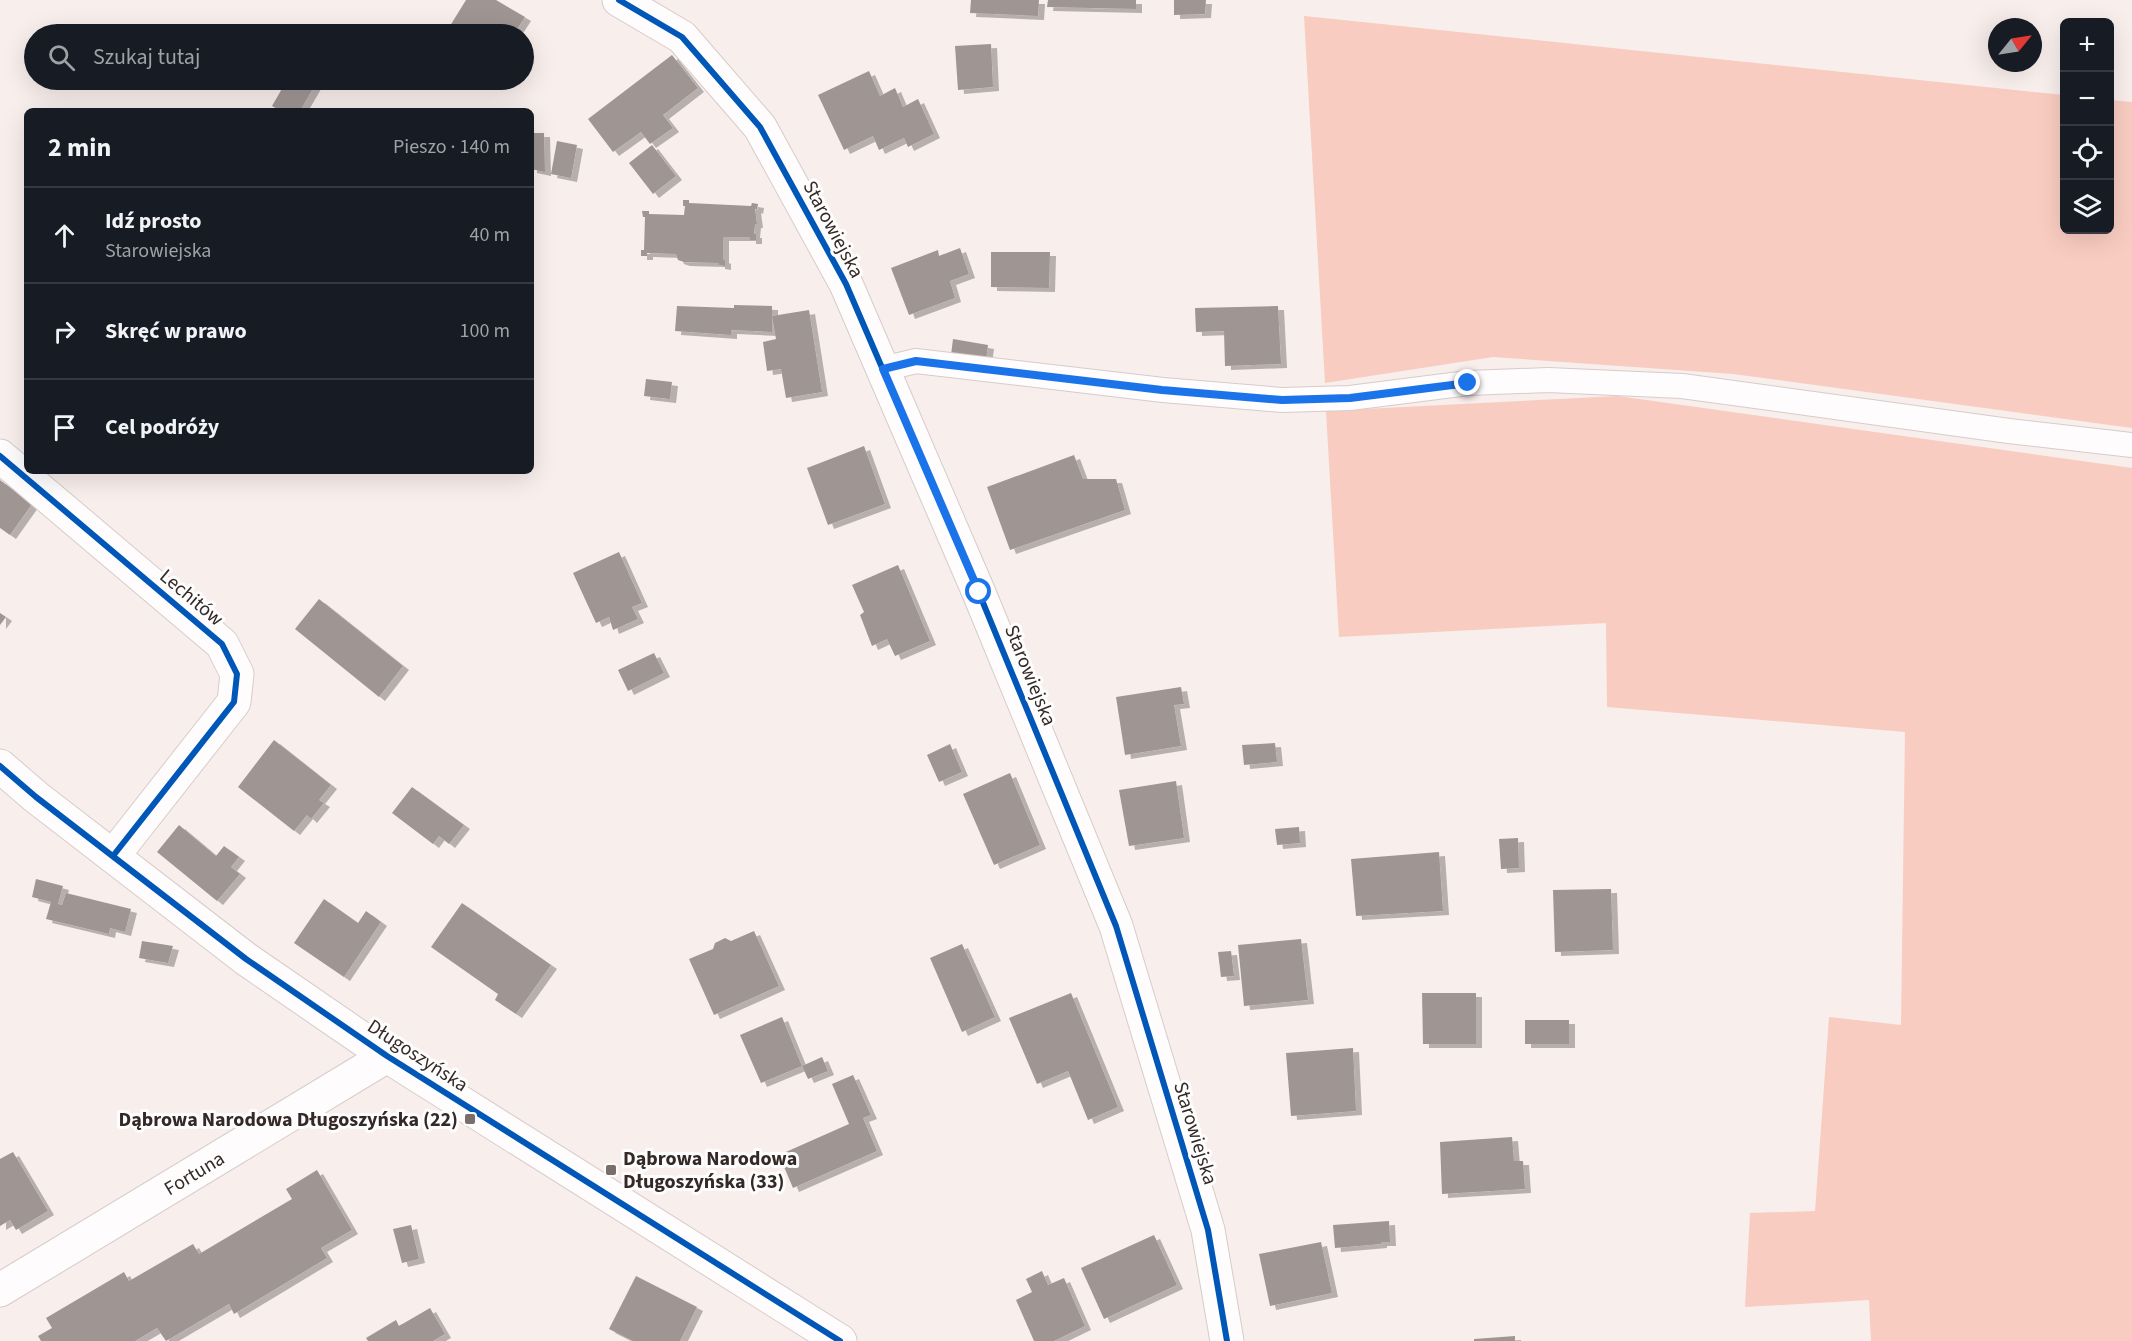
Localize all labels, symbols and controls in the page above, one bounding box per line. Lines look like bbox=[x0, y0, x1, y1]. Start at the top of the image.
north arrow bbox=[1988, 18, 2042, 72]
map controls bbox=[2060, 18, 2114, 234]
button: + bbox=[2060, 18, 2114, 72]
search box bbox=[24, 24, 534, 90]
icon: search bbox=[45, 41, 78, 74]
text: Szukaj tutaj bbox=[93, 41, 200, 73]
button: − bbox=[2060, 72, 2114, 126]
button: locate bbox=[2060, 126, 2114, 180]
text: 2 min bbox=[48, 129, 111, 166]
text: Pieszo · 140 m bbox=[393, 133, 510, 161]
street label: Starowiejska bbox=[796, 176, 870, 283]
button: layers bbox=[2060, 180, 2114, 234]
text: Idź prosto bbox=[105, 205, 202, 237]
icon: ahead bbox=[48, 219, 81, 252]
text: 40 m bbox=[470, 221, 510, 249]
text: Starowiejska bbox=[105, 237, 211, 265]
icon: right bbox=[48, 315, 81, 348]
text: Skręć w prawo bbox=[105, 315, 247, 347]
text: 100 m bbox=[460, 317, 510, 345]
route end bbox=[1454, 369, 1480, 395]
icon: arrive bbox=[48, 411, 81, 444]
text: Cel podróży bbox=[105, 411, 219, 443]
street label: Lechitów bbox=[153, 563, 229, 633]
route start bbox=[965, 578, 991, 604]
street label: Starowiejska bbox=[997, 621, 1063, 730]
street label: Długoszyńska bbox=[362, 1013, 473, 1099]
street label: Starowiejska bbox=[1166, 1078, 1224, 1188]
place label: Dąbrowa Narodowa Długoszyńska (22) bbox=[118, 1106, 458, 1134]
marker: Dąbrowa Narodowa Długoszyńska (22) bbox=[463, 1112, 477, 1126]
street label: Fortuna bbox=[159, 1145, 230, 1203]
place label: Dąbrowa Narodowa Długoszyńska (33) bbox=[623, 1145, 797, 1196]
marker: Dąbrowa Narodowa Długoszyńska (33) bbox=[604, 1163, 618, 1177]

